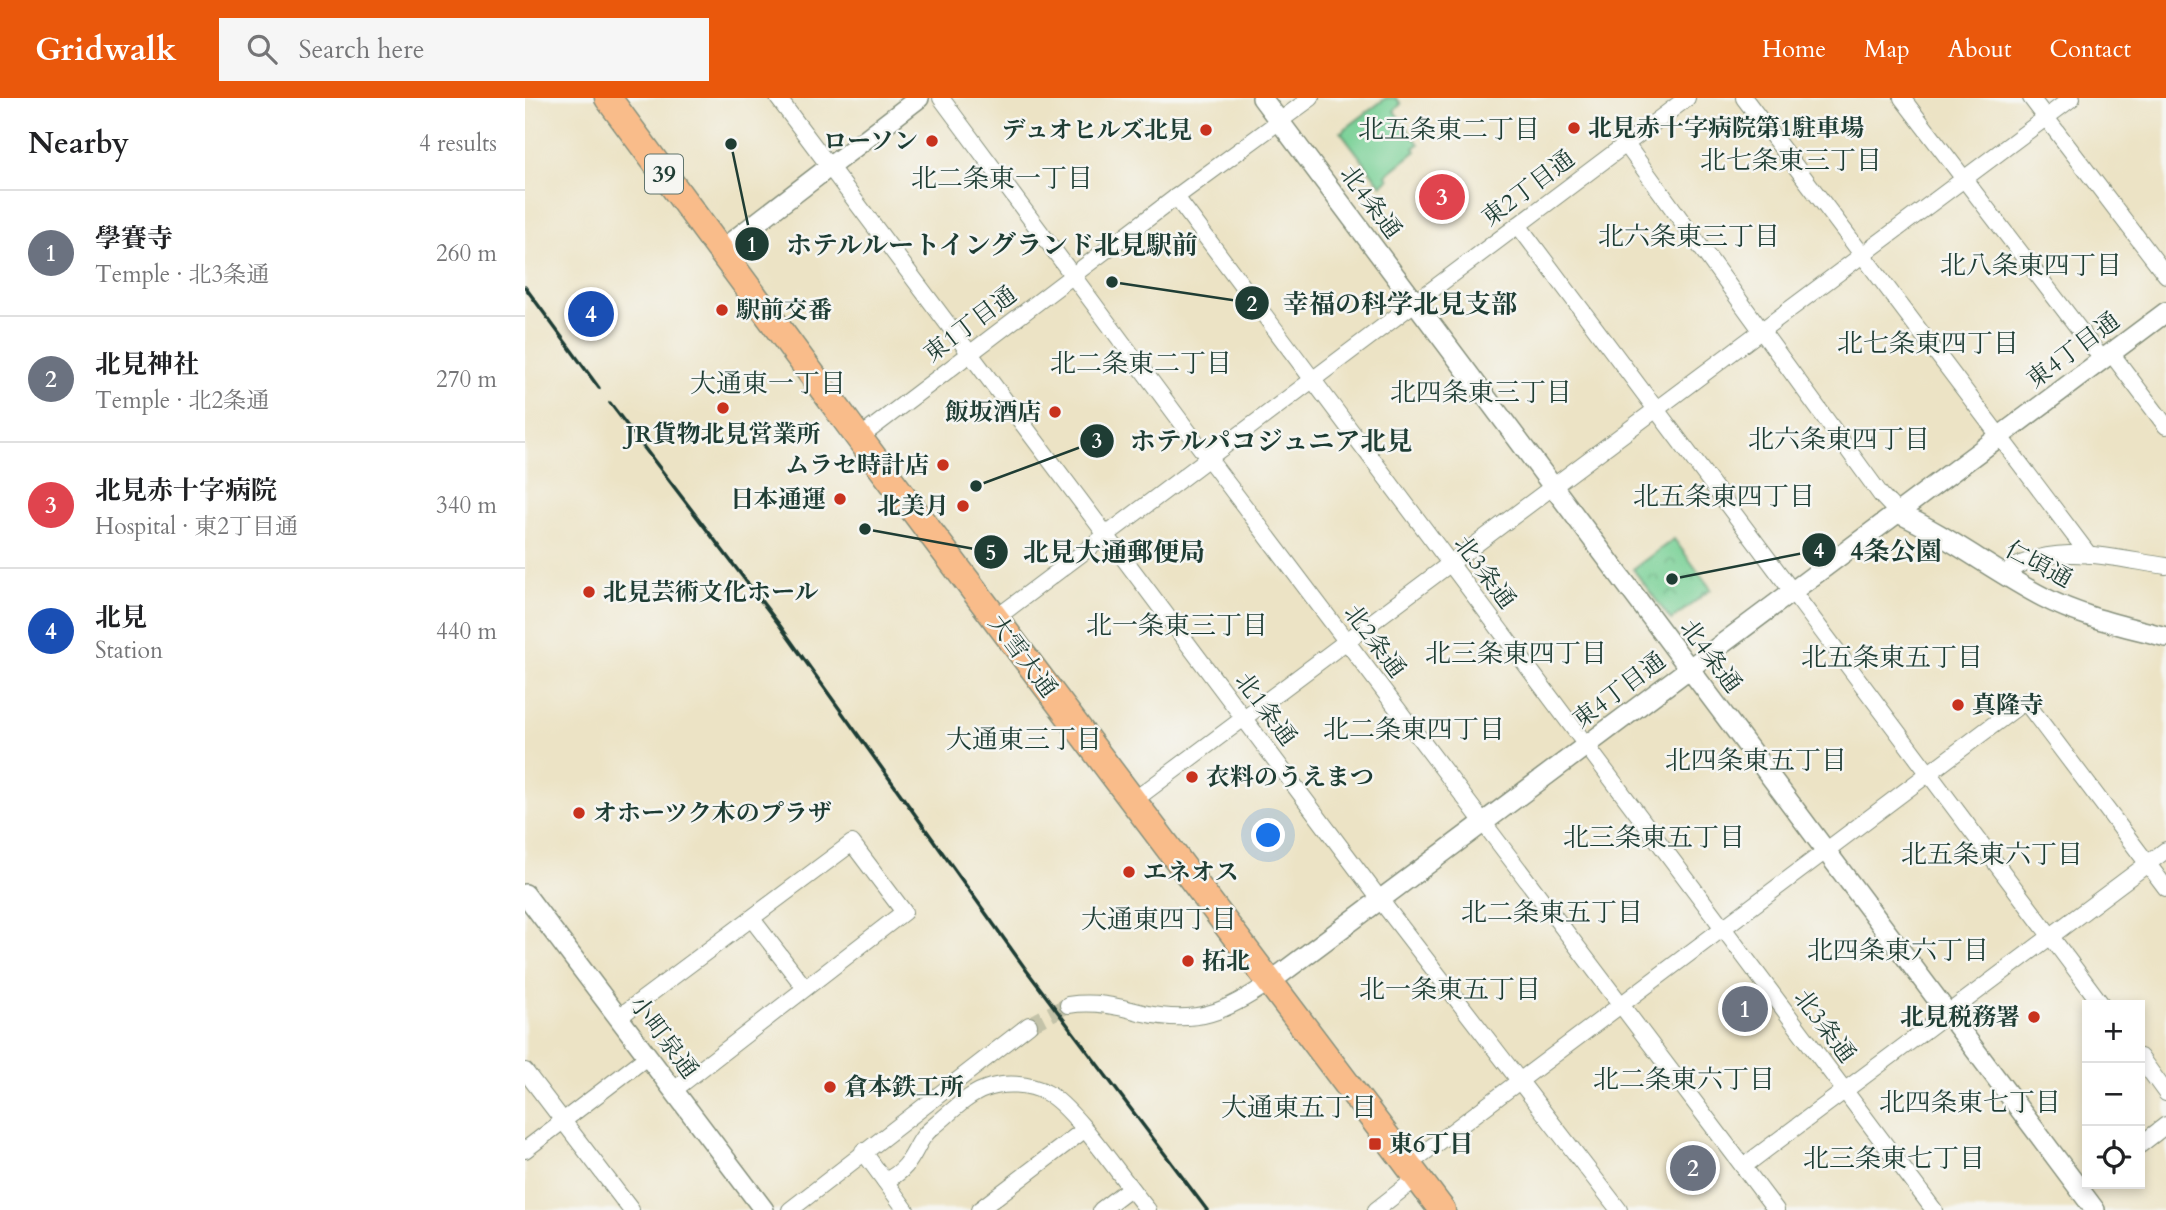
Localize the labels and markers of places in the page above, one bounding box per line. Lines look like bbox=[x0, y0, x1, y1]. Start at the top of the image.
place label: 北見赤十字病院第1駐車場 bbox=[1588, 112, 1864, 145]
place label: デュオヒルズ北見 bbox=[1001, 114, 1192, 147]
marker: 北見赤十字病院第1駐車場 bbox=[1566, 120, 1582, 136]
marker: デュオヒルズ北見 bbox=[1198, 122, 1214, 138]
place label: ローソン bbox=[823, 125, 918, 158]
marker: ローソン bbox=[924, 133, 940, 149]
pin: 3 bbox=[1419, 171, 1465, 223]
callout: ホテルルートイングランド北見駅前 bbox=[735, 221, 1214, 268]
callout: 幸福の科学北見支部 bbox=[1234, 280, 1531, 327]
pin: 4 bbox=[568, 288, 614, 340]
place label: 駅前交番 bbox=[736, 294, 832, 327]
marker: 駅前交番 bbox=[714, 302, 730, 318]
place label: 飯坂酒店 bbox=[945, 396, 1041, 429]
marker: JR貨物北見営業所 bbox=[715, 400, 731, 416]
marker: 飯坂酒店 bbox=[1047, 404, 1063, 420]
callout: ホテルパコジュニア北見 bbox=[1079, 417, 1428, 464]
place label: JR貨物北見営業所 bbox=[623, 418, 820, 451]
place label: ムラセ時計店 bbox=[785, 449, 929, 482]
marker: ムラセ時計店 bbox=[935, 457, 951, 473]
place label: 日本通運 bbox=[730, 483, 826, 516]
place label: 北美月 bbox=[877, 490, 949, 523]
marker: 日本通運 bbox=[832, 491, 848, 507]
marker: 北美月 bbox=[955, 498, 971, 514]
callout: 4条公園 bbox=[1802, 527, 1956, 574]
callout: 北見大通郵便局 bbox=[974, 529, 1219, 576]
place label: 北見芸術文化ホール bbox=[603, 576, 819, 609]
marker: 北見芸術文化ホール bbox=[581, 584, 597, 600]
place label: 真隆寺 bbox=[1972, 689, 2044, 722]
marker: 真隆寺 bbox=[1950, 697, 1966, 713]
place label: 衣料のうえまつ bbox=[1206, 761, 1374, 794]
marker: 衣料のうえまつ bbox=[1184, 769, 1200, 785]
place label: オホーツク木のプラザ bbox=[593, 797, 832, 830]
marker: オホーツク木のプラザ bbox=[571, 805, 587, 821]
place label: エネオス bbox=[1143, 856, 1239, 889]
marker: エネオス bbox=[1121, 864, 1137, 880]
place label: 拓北 bbox=[1202, 945, 1250, 978]
marker: 拓北 bbox=[1180, 953, 1196, 969]
pin: 1 bbox=[1722, 983, 1768, 1035]
place label: 北見税務署 bbox=[1900, 1001, 2020, 1034]
marker: 北見税務署 bbox=[2026, 1009, 2042, 1025]
place label: 倉本鉄工所 bbox=[844, 1071, 964, 1104]
marker: 倉本鉄工所 bbox=[822, 1079, 838, 1095]
place label: 東6丁目 bbox=[1389, 1128, 1473, 1161]
marker: 東6丁目 bbox=[1367, 1136, 1383, 1152]
pin: 2 bbox=[1670, 1142, 1716, 1194]

